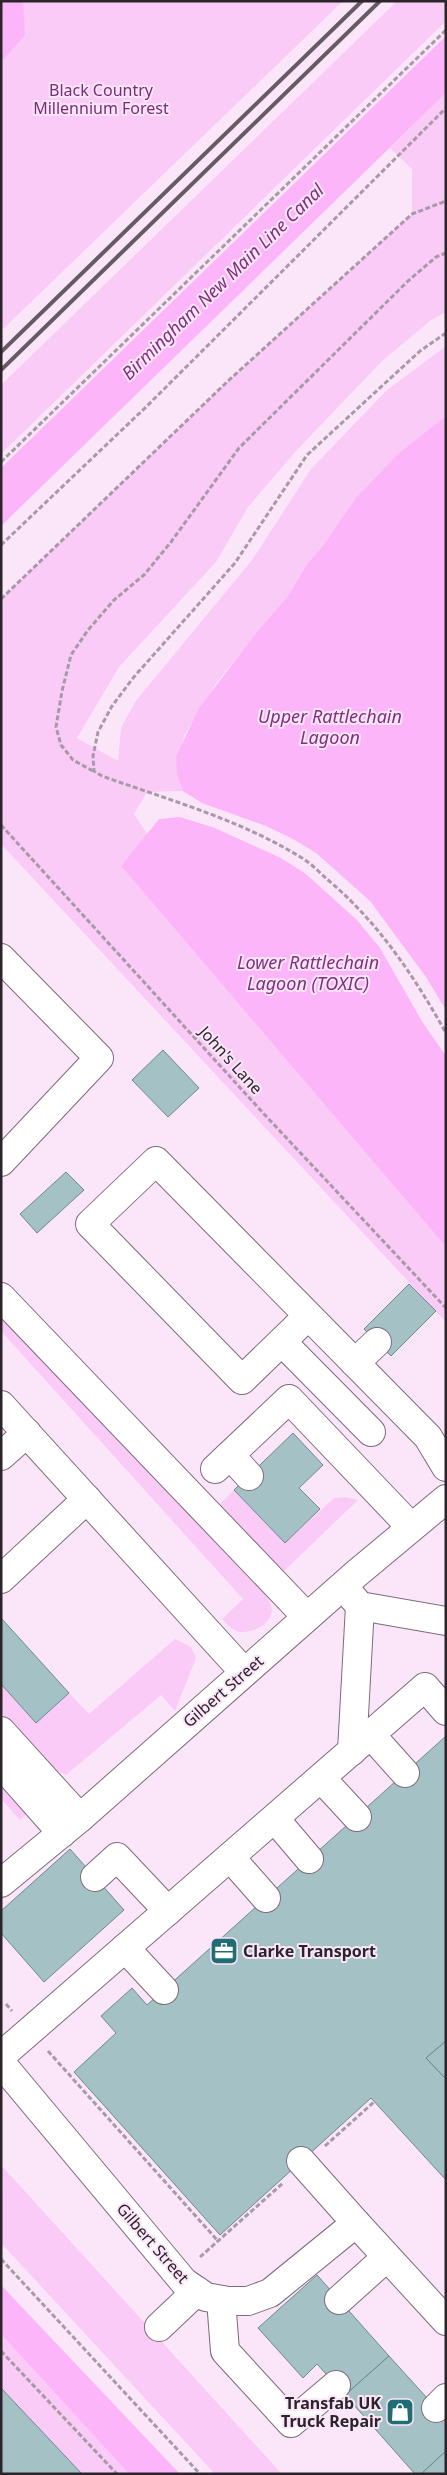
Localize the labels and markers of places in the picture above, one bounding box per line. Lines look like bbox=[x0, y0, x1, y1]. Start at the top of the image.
office icon: Clarke Transport bbox=[209, 1936, 239, 1966]
place label: Clarke Transport bbox=[243, 1940, 376, 1962]
place label: Transfab UK Truck Repair bbox=[281, 2392, 381, 2432]
shop icon: Transfab UK Truck Repair bbox=[385, 2397, 415, 2427]

